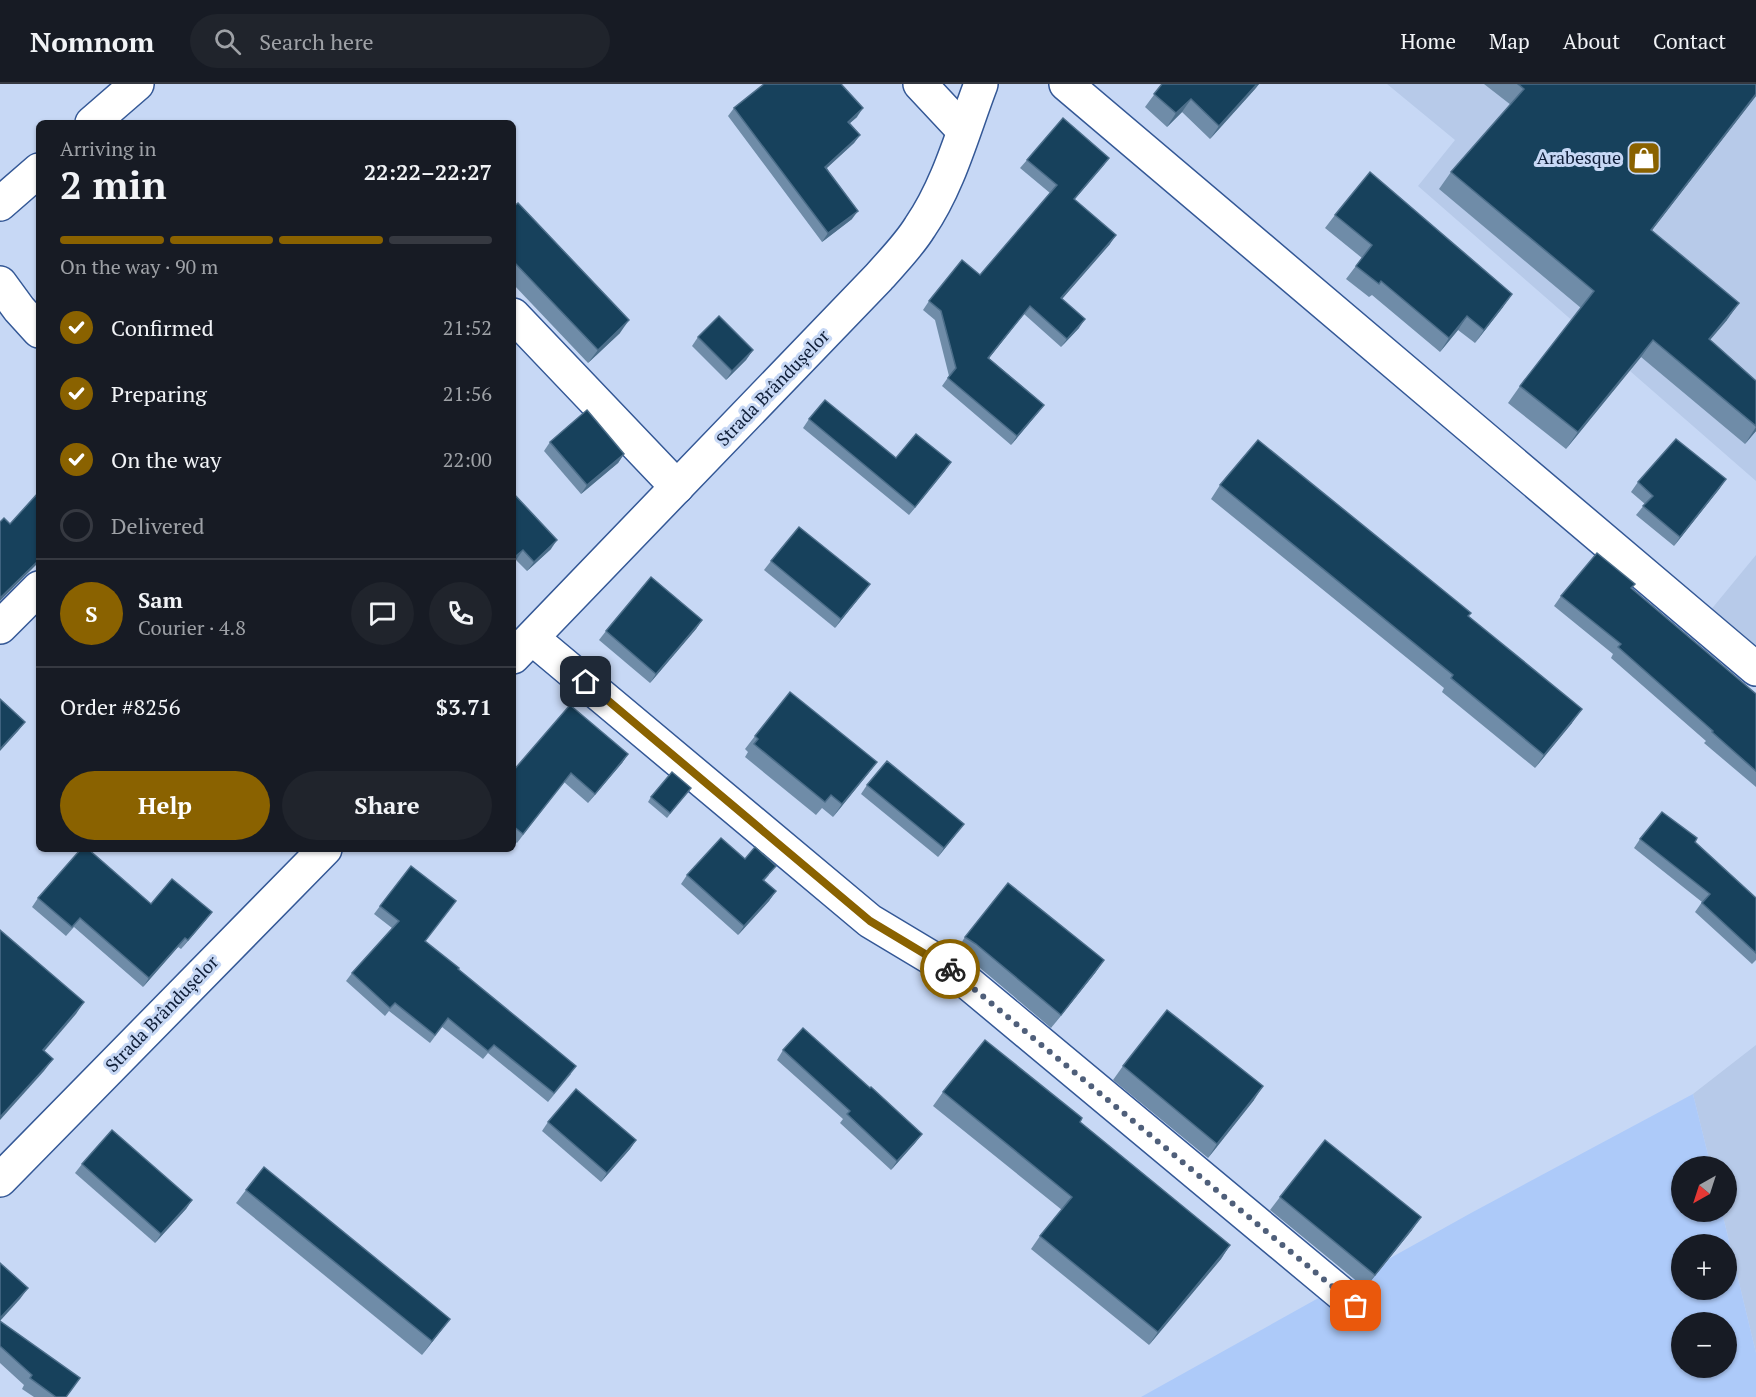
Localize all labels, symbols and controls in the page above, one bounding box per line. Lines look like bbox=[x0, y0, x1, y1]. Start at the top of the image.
search box bbox=[190, 14, 610, 68]
text: Nomnom bbox=[30, 23, 154, 60]
icon: search bbox=[211, 25, 244, 58]
text: Search here bbox=[259, 27, 374, 56]
text: Home bbox=[1400, 27, 1456, 55]
text: Map bbox=[1489, 27, 1530, 55]
text: About bbox=[1563, 27, 1620, 55]
text: Contact bbox=[1653, 27, 1726, 55]
text: Arriving in bbox=[60, 135, 156, 162]
shop icon: Arabesque bbox=[1626, 140, 1662, 176]
place label: Arabesque bbox=[1537, 145, 1621, 169]
text: 22:22–22:27 bbox=[364, 157, 492, 186]
text: 2 min bbox=[60, 158, 167, 210]
text: On the way · 90 m bbox=[60, 253, 218, 280]
icon: check bbox=[60, 311, 93, 344]
text: Confirmed bbox=[111, 313, 214, 342]
text: 21:52 bbox=[443, 314, 492, 341]
street label: Strada Brândușelor bbox=[711, 324, 834, 451]
icon: check bbox=[60, 377, 93, 410]
text: Preparing bbox=[111, 379, 207, 408]
text: 21:56 bbox=[443, 380, 492, 407]
icon: check bbox=[60, 443, 93, 476]
text: On the way bbox=[111, 445, 221, 474]
text: 22:00 bbox=[443, 446, 492, 473]
text: Delivered bbox=[111, 511, 204, 540]
button: chat bbox=[351, 582, 414, 645]
button: phone bbox=[429, 582, 492, 645]
text: Sam bbox=[138, 585, 183, 614]
text: S bbox=[85, 599, 98, 628]
text: Courier · 4.8 bbox=[138, 614, 246, 641]
pin bbox=[560, 656, 611, 707]
icon: home bbox=[569, 665, 602, 698]
text: Order #8256 bbox=[60, 692, 180, 721]
text: $3.71 bbox=[436, 692, 492, 721]
button: Help bbox=[60, 771, 270, 840]
button: Share bbox=[282, 771, 492, 840]
courier bbox=[920, 939, 980, 999]
street label: Strada Brândușelor bbox=[100, 950, 223, 1077]
icon: bike bbox=[934, 953, 967, 986]
north arrow bbox=[1671, 1156, 1737, 1222]
map controls bbox=[1671, 1156, 1737, 1378]
button: + bbox=[1671, 1234, 1737, 1300]
pin bbox=[1330, 1280, 1381, 1331]
icon: bag bbox=[1339, 1289, 1372, 1322]
button: − bbox=[1671, 1312, 1737, 1378]

